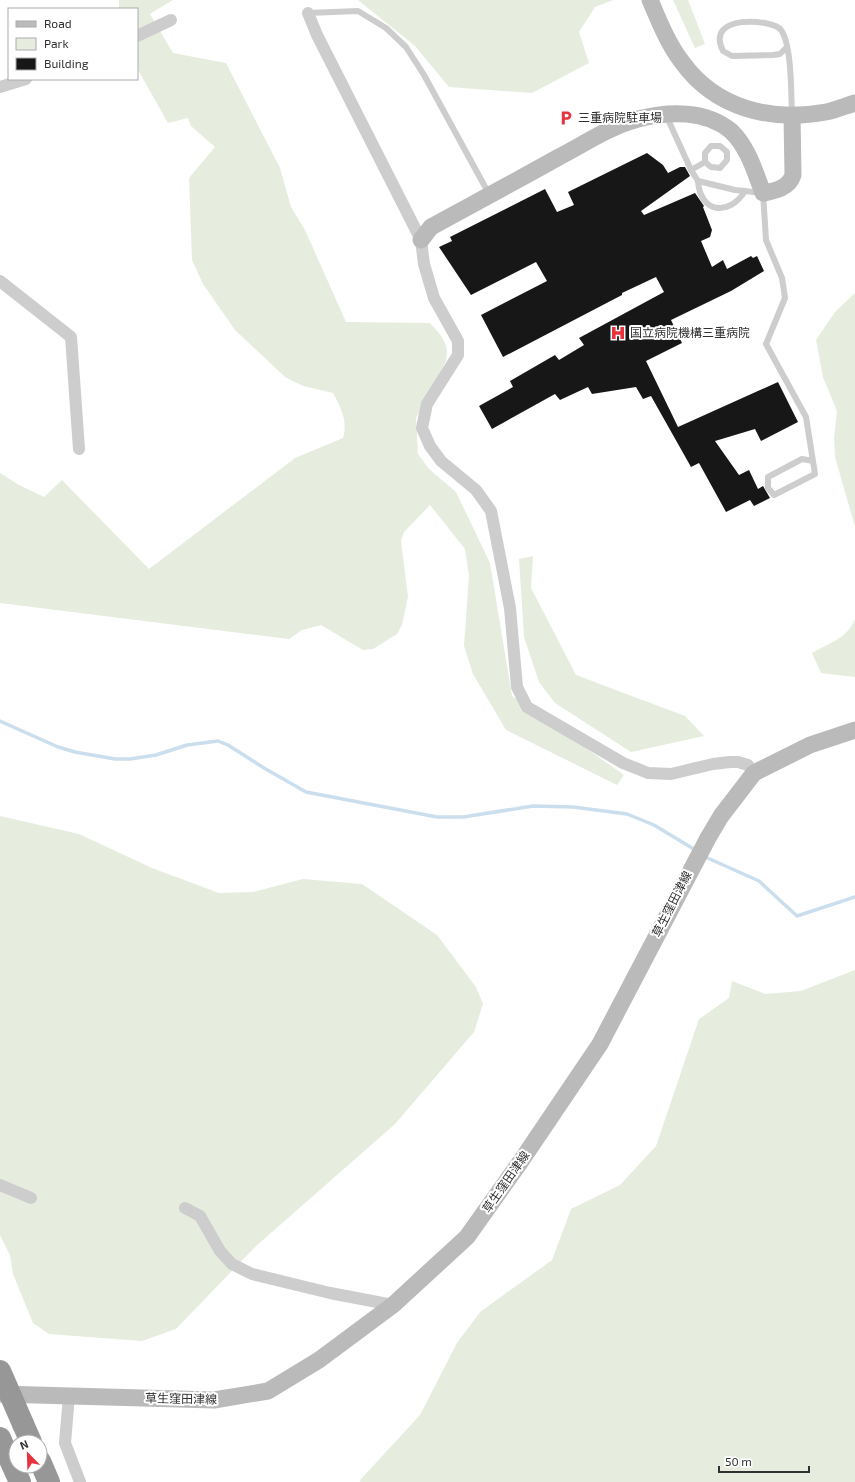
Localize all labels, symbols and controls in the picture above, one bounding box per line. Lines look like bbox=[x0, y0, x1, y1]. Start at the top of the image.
legend bbox=[8, 8, 138, 80]
text: Road bbox=[44, 16, 72, 30]
text: Park bbox=[44, 36, 69, 50]
text: Building bbox=[44, 56, 89, 70]
parking icon: 三重病院駐車場 bbox=[557, 109, 575, 127]
place label: 三重病院駐車場 bbox=[578, 110, 662, 124]
hospital icon: 国立病院機構三重病院 bbox=[609, 324, 627, 342]
place label: 国立病院機構三重病院 bbox=[630, 325, 750, 339]
street label: 草生窪田津線 bbox=[649, 868, 694, 939]
street label: 草生窪田津線 bbox=[479, 1148, 532, 1215]
street label: 草生窪田津線 bbox=[145, 1390, 217, 1406]
north arrow bbox=[8, 1434, 48, 1474]
text: N bbox=[18, 1437, 30, 1452]
scale bar bbox=[719, 1448, 809, 1474]
text: 50 m bbox=[725, 1454, 752, 1468]

